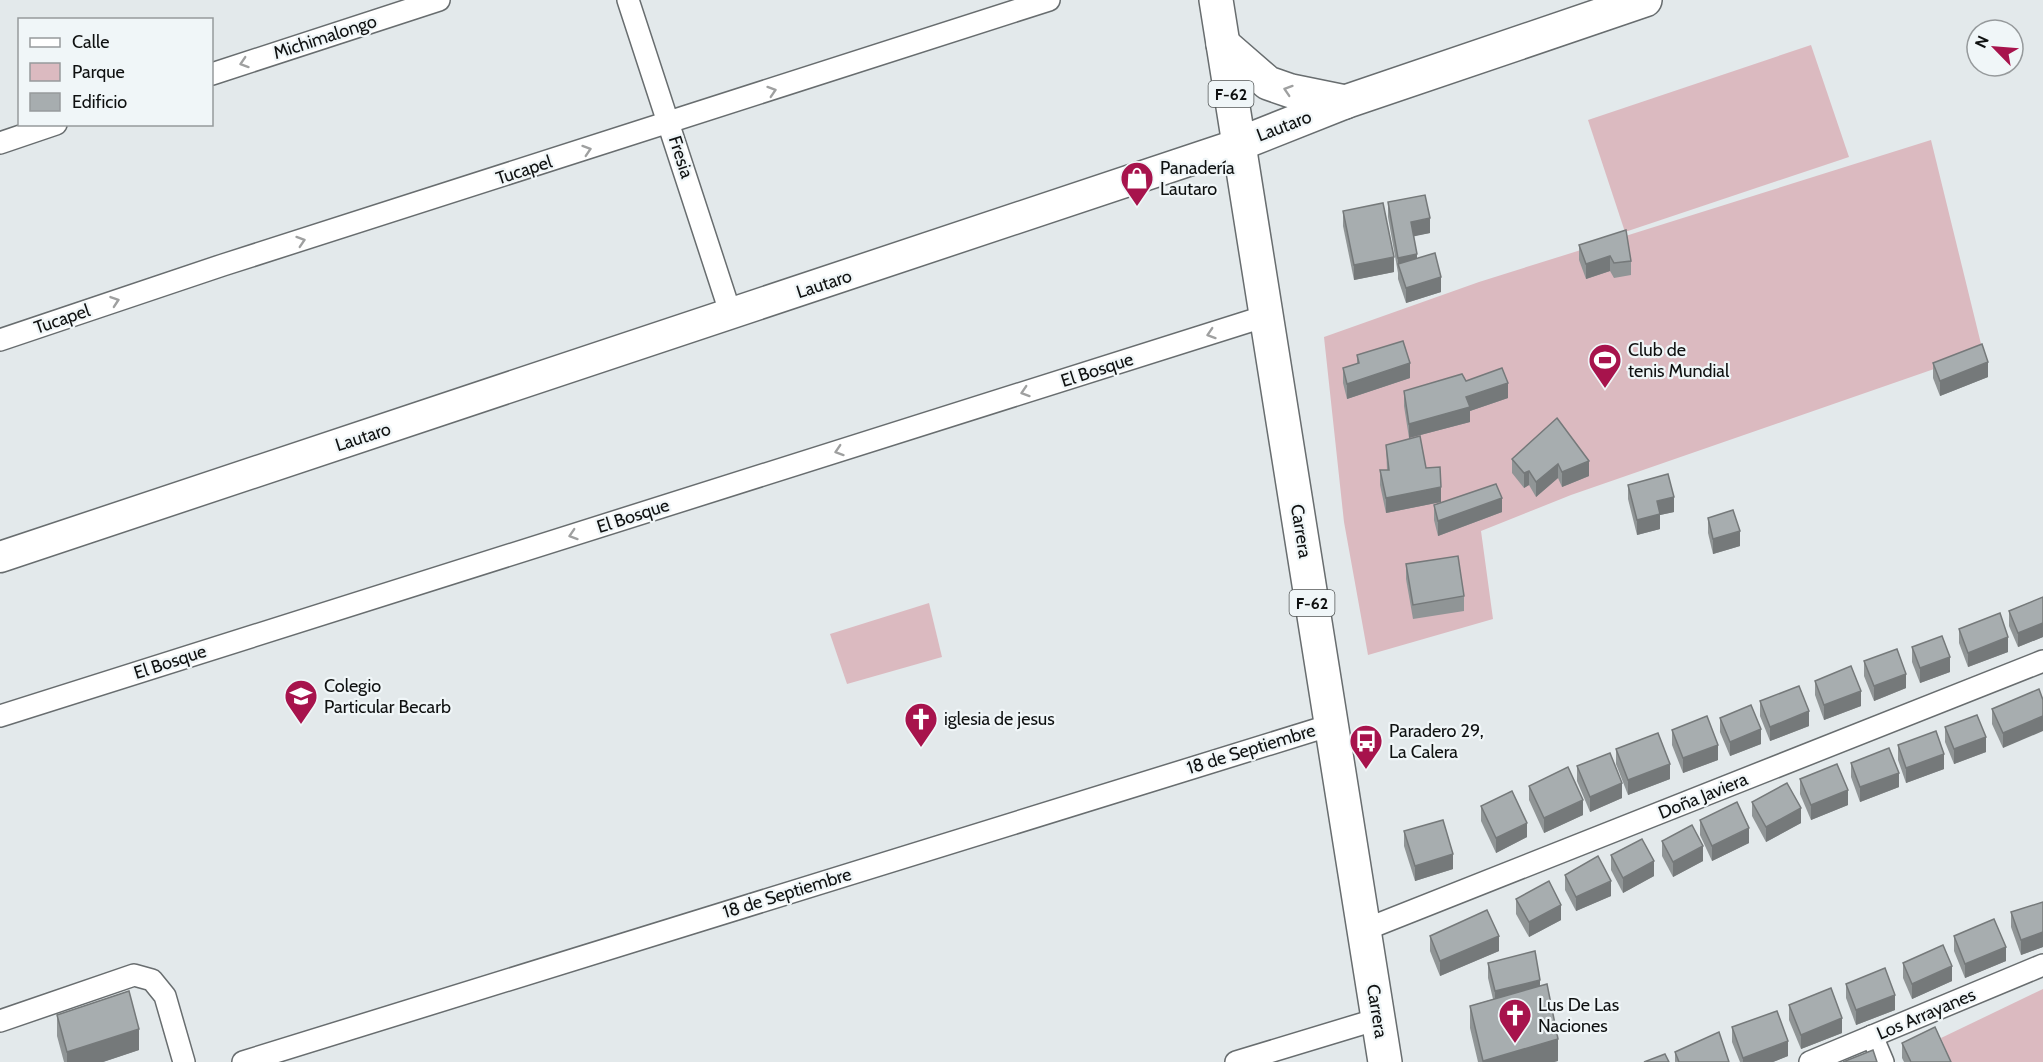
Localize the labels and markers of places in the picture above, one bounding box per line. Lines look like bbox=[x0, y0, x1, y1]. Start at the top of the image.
place label: Panadería Lautaro bbox=[1160, 157, 1235, 200]
shop icon: Panadería Lautaro bbox=[1119, 160, 1155, 207]
place label: Club de tenis Mundial bbox=[1628, 339, 1730, 382]
sports icon: Club de tenis Mundial bbox=[1587, 342, 1623, 389]
place label: Colegio Particular Becarb bbox=[324, 675, 451, 718]
school or university icon: Colegio Particular Becarb bbox=[283, 678, 319, 725]
church icon: iglesia de jesus bbox=[903, 701, 939, 748]
place label: iglesia de jesus bbox=[944, 708, 1055, 730]
place label: Paradero 29, La Calera bbox=[1389, 720, 1484, 763]
bus stop icon: Paradero 29, La Calera bbox=[1348, 723, 1384, 770]
place label: Lus De Las Naciones bbox=[1538, 994, 1619, 1037]
church icon: Lus De Las Naciones bbox=[1497, 997, 1533, 1044]

